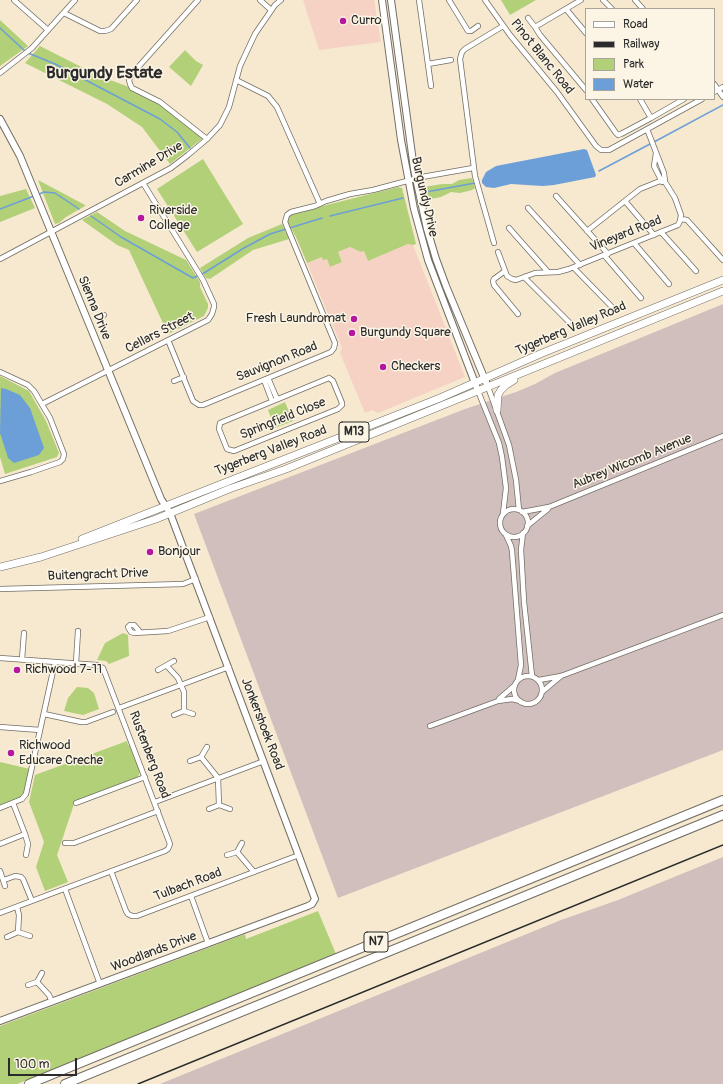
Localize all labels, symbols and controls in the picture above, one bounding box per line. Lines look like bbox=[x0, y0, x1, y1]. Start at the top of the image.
legend bbox=[585, 8, 715, 100]
place label: Curro bbox=[351, 13, 382, 29]
marker: Curro bbox=[338, 16, 348, 26]
street label: Pinot Blanc Road bbox=[507, 16, 577, 98]
text: Road bbox=[623, 17, 648, 32]
text: Railway bbox=[623, 37, 659, 52]
text: Park bbox=[623, 57, 644, 72]
district label: Burgundy Estate bbox=[46, 64, 162, 84]
text: Water bbox=[623, 77, 654, 92]
street label: Carmine Drive bbox=[112, 139, 186, 191]
street label: Burgundy Drive bbox=[407, 156, 441, 238]
place label: Riverside College bbox=[149, 203, 197, 234]
marker: Riverside College bbox=[136, 213, 146, 223]
street label: Vineyard Road bbox=[588, 213, 664, 255]
street label: Sienna Drive bbox=[74, 274, 114, 342]
street label: Tygerberg Valley Road bbox=[513, 299, 629, 359]
street label: Cellars Street bbox=[123, 309, 197, 357]
place label: Fresh Laundromat bbox=[246, 311, 346, 327]
marker: Fresh Laundromat bbox=[349, 314, 359, 324]
place label: Burgundy Square bbox=[360, 325, 451, 341]
marker: Burgundy Square bbox=[347, 328, 357, 338]
street label: Sauvignon Road bbox=[234, 339, 320, 385]
place label: Checkers bbox=[391, 359, 440, 375]
marker: Checkers bbox=[378, 362, 388, 372]
street label: Springfield Close bbox=[238, 395, 328, 443]
street label: Tygerberg Valley Road bbox=[213, 422, 329, 480]
road number: M13 bbox=[339, 422, 369, 442]
street label: Aubrey Wicomb Avenue bbox=[570, 431, 694, 493]
place label: Bonjour bbox=[158, 544, 201, 560]
marker: Bonjour bbox=[145, 547, 155, 557]
street label: Buitengracht Drive bbox=[47, 565, 149, 585]
place label: Richwood 7-11 bbox=[25, 662, 102, 678]
marker: Richwood 7-11 bbox=[12, 665, 22, 675]
street label: Jonkershoek Road bbox=[237, 676, 287, 772]
street label: Rustenberg Road bbox=[125, 709, 173, 801]
place label: Richwood Educare Creche bbox=[19, 738, 103, 769]
marker: Richwood Educare Creche bbox=[6, 748, 16, 758]
street label: Tulbach Road bbox=[152, 865, 224, 905]
street label: Woodlands Drive bbox=[109, 929, 199, 975]
road number: N7 bbox=[364, 932, 388, 952]
scale bar bbox=[10, 1050, 79, 1076]
text: 100 m bbox=[15, 1057, 49, 1072]

